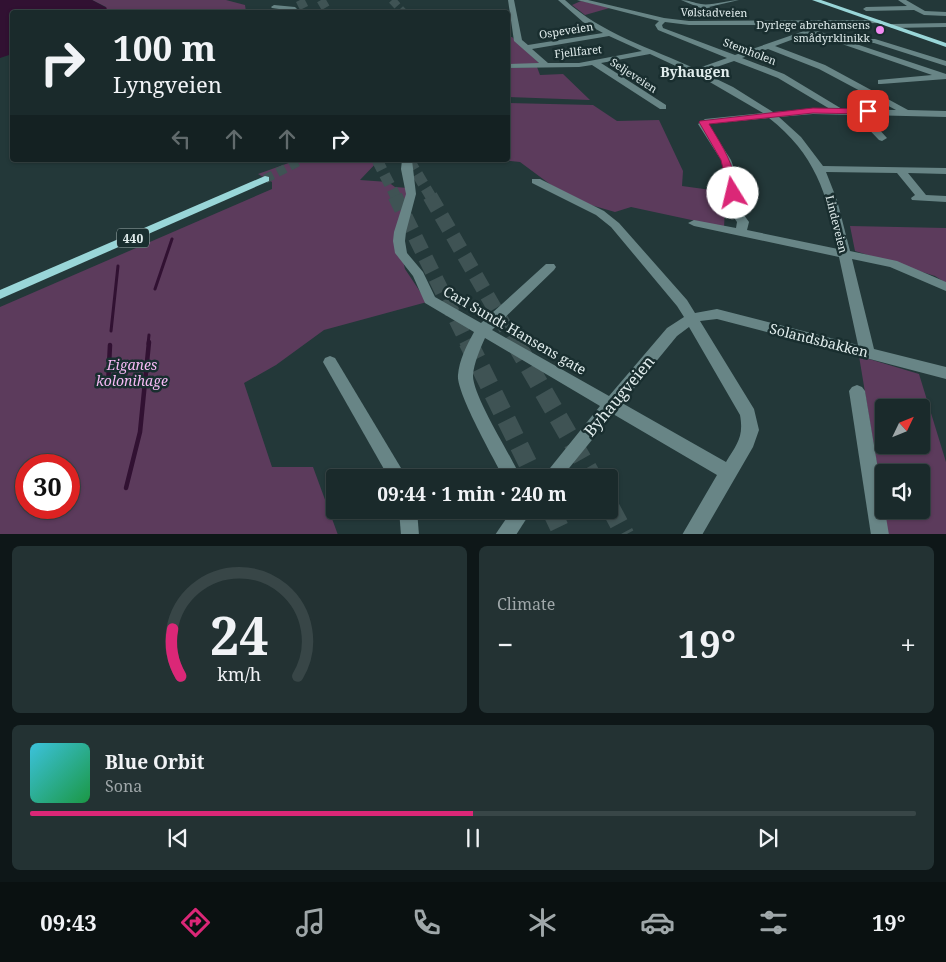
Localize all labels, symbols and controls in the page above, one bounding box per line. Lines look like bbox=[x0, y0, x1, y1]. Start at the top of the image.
street label: Vølstadveien bbox=[680, 4, 748, 20]
place label: Dyrlege abrehamsens smådyrklinikk bbox=[756, 17, 871, 45]
street label: Ospeveien bbox=[538, 18, 594, 42]
text: 100 m bbox=[113, 24, 216, 71]
marker: Dyrlege abrehamsens smådyrklinikk bbox=[874, 24, 886, 36]
icon: right bbox=[30, 30, 95, 95]
street label: Stemholen bbox=[721, 34, 779, 68]
street label: Fjellfaret bbox=[554, 41, 603, 61]
street label: Seljeveien bbox=[608, 54, 660, 96]
district label: Byhaugen bbox=[660, 62, 730, 81]
text: Lyngveien bbox=[113, 69, 222, 99]
pin bbox=[847, 90, 889, 132]
icon: arrive bbox=[854, 97, 882, 125]
icon: left bbox=[167, 125, 195, 153]
icon: ahead bbox=[220, 125, 248, 153]
icon: ahead bbox=[273, 125, 301, 153]
icon: right bbox=[326, 125, 354, 153]
position arrow bbox=[706, 166, 758, 218]
street label: Lindeveien bbox=[823, 194, 851, 254]
road number: 440 bbox=[117, 228, 149, 248]
street label: Carl Sundt Hansens gate bbox=[440, 281, 590, 379]
street label: Solandsbakken bbox=[768, 319, 870, 361]
street label: Byhaugveien bbox=[579, 351, 659, 441]
park label: Eiganes kolonihage bbox=[96, 355, 168, 390]
north arrow bbox=[875, 399, 930, 454]
map controls bbox=[875, 399, 930, 519]
speed limit sign: 30 bbox=[15, 454, 80, 519]
button: sound bbox=[875, 464, 930, 519]
text: 09:44 · 1 min · 240 m bbox=[377, 481, 567, 507]
text: Climate bbox=[497, 593, 555, 615]
text: 24 bbox=[210, 599, 269, 670]
text: 19° bbox=[678, 617, 736, 669]
text: − bbox=[497, 625, 513, 663]
text: + bbox=[900, 625, 916, 663]
text: km/h bbox=[218, 662, 261, 686]
text: Blue Orbit bbox=[105, 749, 205, 775]
text: Sona bbox=[105, 775, 142, 797]
icon: previous bbox=[164, 824, 192, 852]
icon: pause bbox=[459, 824, 487, 852]
icon: next bbox=[754, 824, 782, 852]
icon: directions bbox=[178, 905, 213, 940]
icon: music bbox=[293, 905, 328, 940]
icon: phone bbox=[409, 905, 444, 940]
icon: climate bbox=[525, 905, 560, 940]
icon: car bbox=[640, 905, 675, 940]
icon: filters bbox=[756, 905, 791, 940]
text: 09:43 bbox=[40, 907, 97, 937]
text: 19° bbox=[872, 907, 906, 937]

